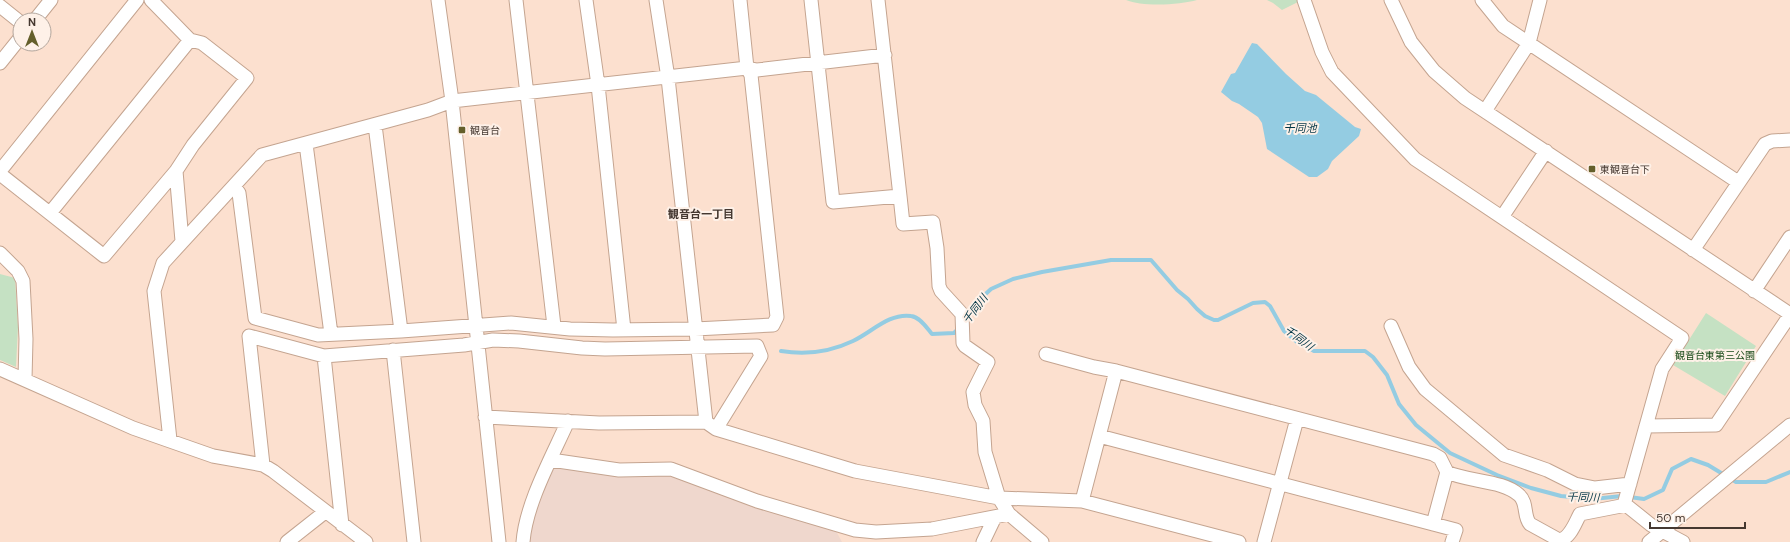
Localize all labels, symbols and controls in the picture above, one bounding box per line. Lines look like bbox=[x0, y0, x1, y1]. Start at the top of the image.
north arrow bbox=[12, 12, 52, 52]
text: N bbox=[28, 15, 36, 29]
water label: 千同池 bbox=[1284, 121, 1317, 135]
place label: 観音台 bbox=[470, 124, 500, 137]
marker: 観音台 bbox=[457, 125, 467, 135]
place label: 東観音台下 bbox=[1600, 163, 1650, 176]
marker: 東観音台下 bbox=[1587, 164, 1597, 174]
district label: 観音台一丁目 bbox=[668, 207, 734, 221]
water label: 千同川 bbox=[959, 291, 991, 326]
water label: 千同川 bbox=[1282, 323, 1317, 354]
park label: 観音台東第三公園 bbox=[1675, 349, 1755, 362]
water label: 千同川 bbox=[1566, 489, 1601, 505]
scale bar bbox=[1650, 504, 1745, 530]
text: 50 m bbox=[1656, 510, 1685, 526]

